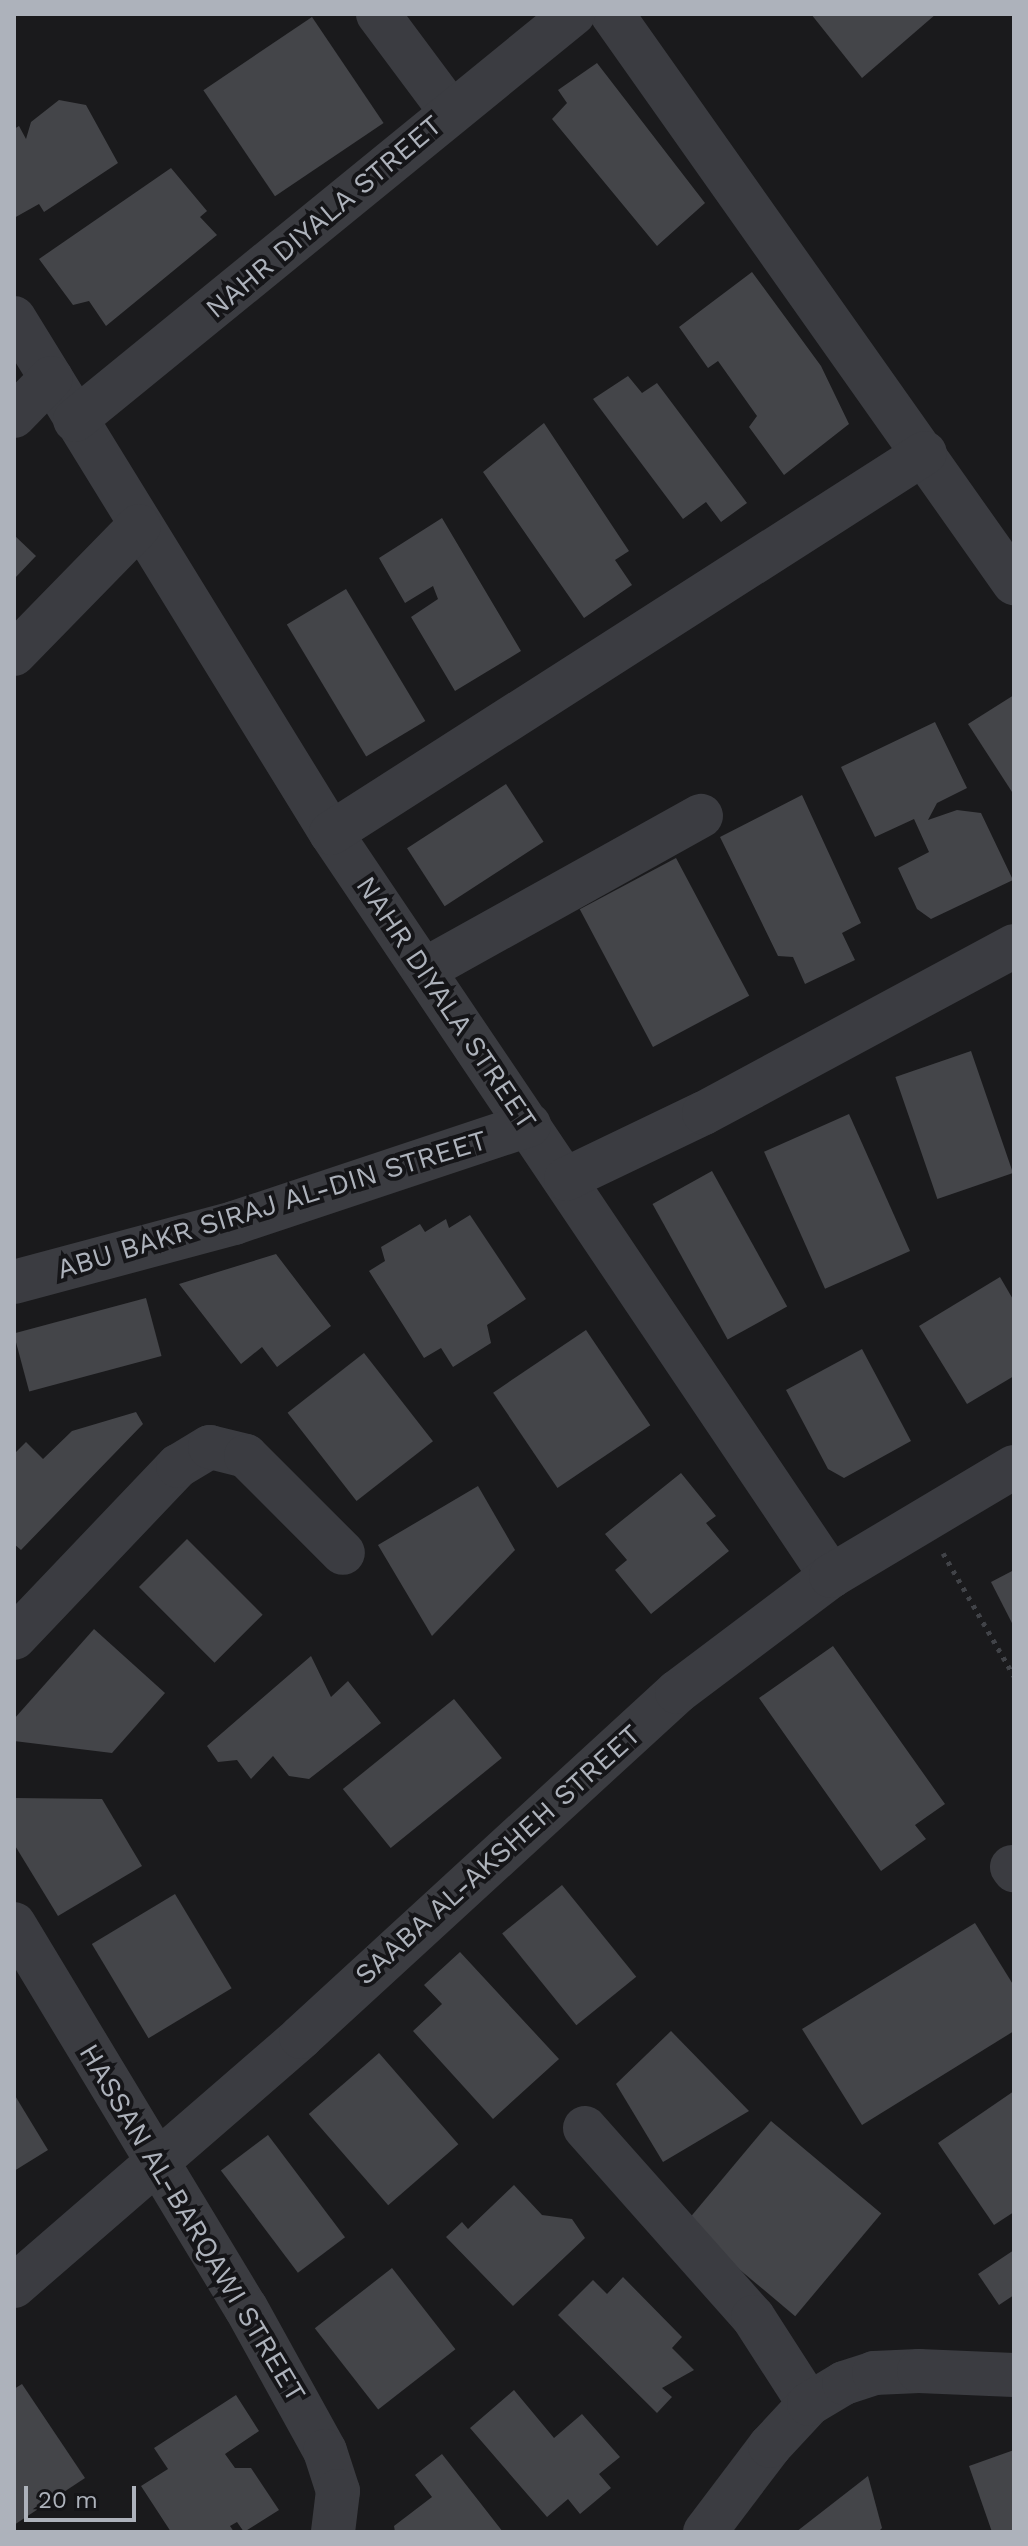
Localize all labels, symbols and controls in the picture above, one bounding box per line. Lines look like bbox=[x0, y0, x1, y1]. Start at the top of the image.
street label: NAHR DIYALA STREET bbox=[199, 108, 449, 326]
street label: NAHR DIYALA STREET bbox=[348, 870, 544, 1136]
street label: ABU BAKR SIRAJ AL-DIN STREET bbox=[53, 1123, 491, 1287]
street label: SAABA AL-AKSHEH STREET bbox=[347, 1717, 649, 1993]
street label: HASSAN AL-BARQAWI STREET bbox=[71, 2037, 313, 2409]
scale bar bbox=[28, 2470, 140, 2520]
text: 20 m bbox=[38, 2486, 98, 2514]

